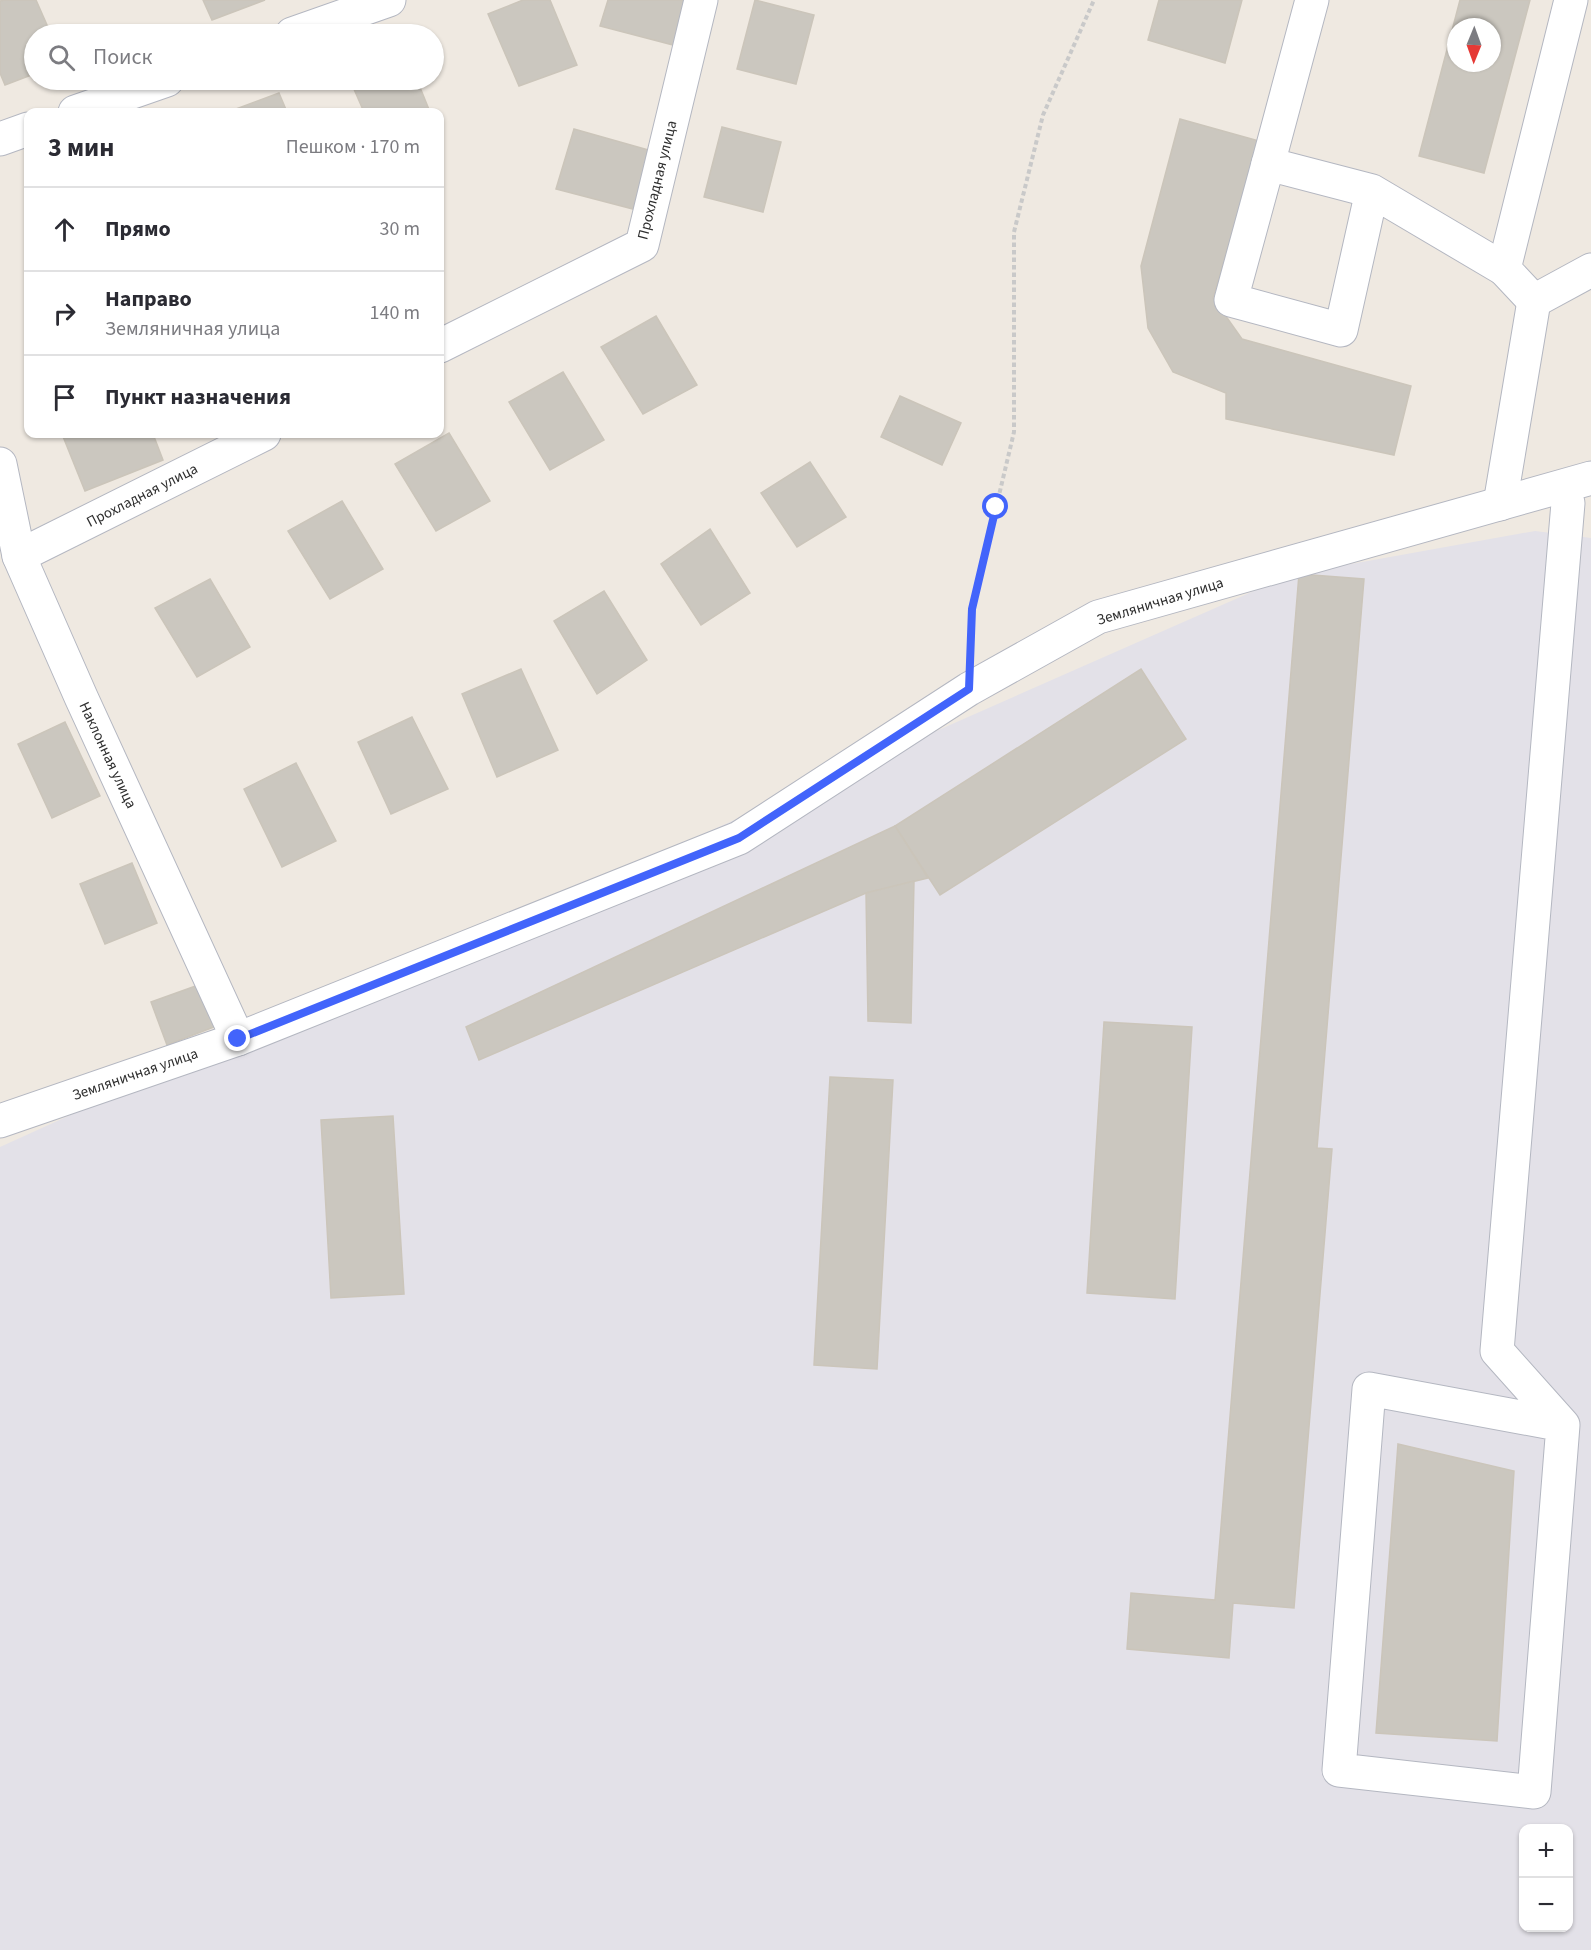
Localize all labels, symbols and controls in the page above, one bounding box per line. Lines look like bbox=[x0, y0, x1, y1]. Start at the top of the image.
north arrow bbox=[1447, 18, 1501, 72]
search box bbox=[24, 24, 444, 90]
icon: search bbox=[45, 41, 78, 74]
text: Поиск bbox=[93, 41, 152, 73]
street label: Прохладная улица bbox=[633, 118, 682, 242]
text: 3 мин bbox=[48, 129, 114, 166]
text: Пешком · 170 m bbox=[286, 133, 420, 161]
icon: ahead bbox=[48, 213, 81, 246]
text: Прямо bbox=[105, 213, 171, 245]
text: 30 m bbox=[380, 215, 420, 243]
text: Направо bbox=[105, 283, 192, 315]
icon: right bbox=[48, 297, 81, 330]
text: 140 m bbox=[370, 299, 420, 327]
text: Земляничная улица bbox=[105, 315, 280, 343]
icon: arrive bbox=[48, 381, 81, 414]
text: Пункт назначения bbox=[105, 381, 291, 413]
street label: Прохладная улица bbox=[83, 458, 201, 533]
route start bbox=[982, 493, 1008, 519]
street label: Земляничная улица bbox=[1094, 572, 1226, 631]
street label: Наклонная улица bbox=[74, 699, 141, 812]
route end bbox=[224, 1025, 250, 1051]
street label: Земляничная улица bbox=[70, 1043, 201, 1106]
map controls bbox=[1519, 1824, 1573, 1932]
button: + bbox=[1519, 1824, 1573, 1878]
button: − bbox=[1519, 1878, 1573, 1932]

